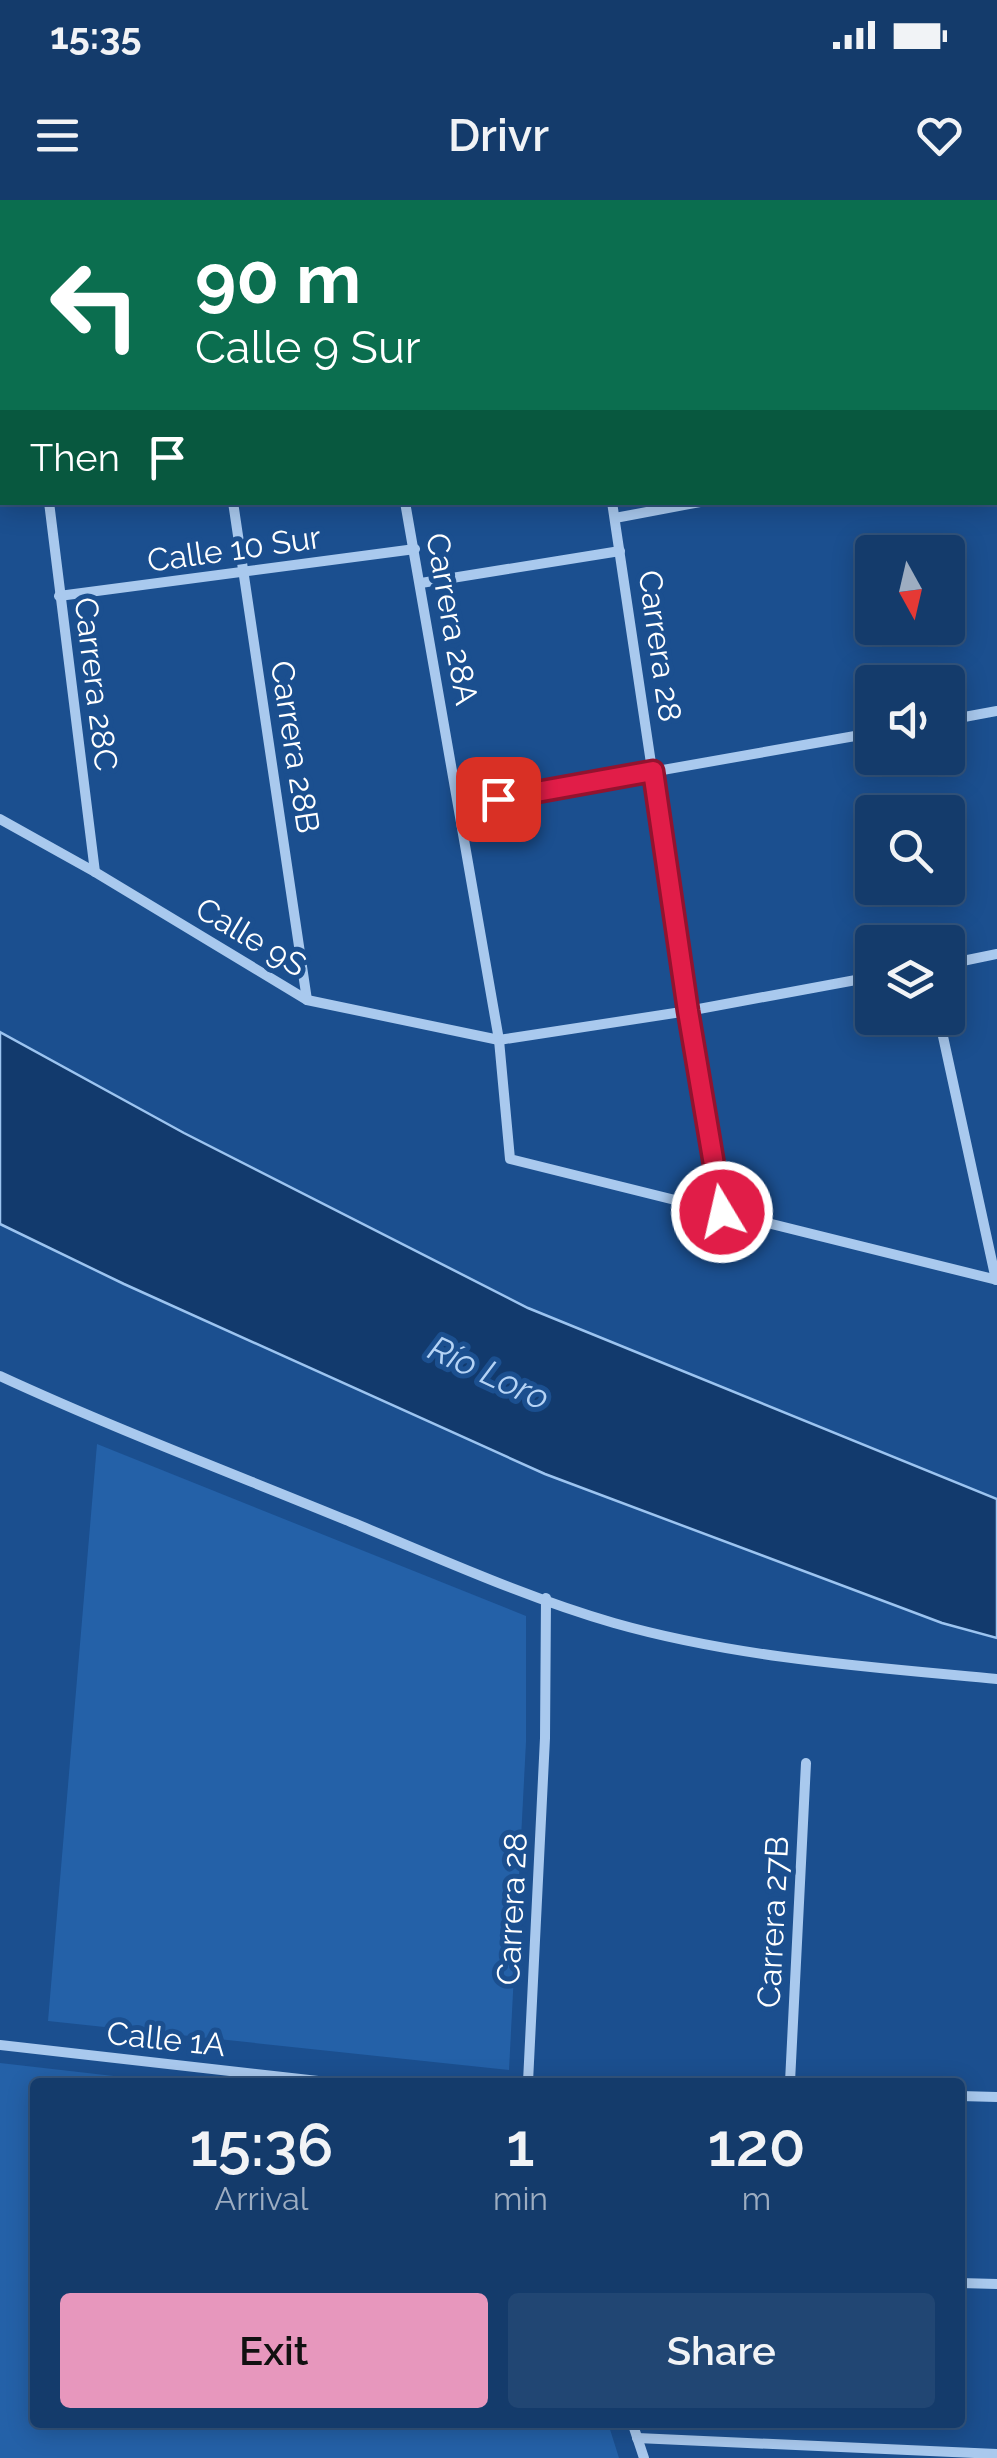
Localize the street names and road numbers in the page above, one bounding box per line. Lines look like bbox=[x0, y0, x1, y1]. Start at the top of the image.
street label: Calle 10 Sur bbox=[145, 518, 323, 579]
street label: Carrera 28A bbox=[419, 530, 486, 708]
street label: Carrera 28 bbox=[632, 568, 689, 724]
street label: Carrera 28C bbox=[68, 595, 125, 773]
street label: Carrera 28B bbox=[264, 658, 327, 836]
street label: Calle 9S bbox=[189, 889, 313, 984]
street label: Carrera 28 bbox=[489, 1832, 534, 1986]
street label: Carrera 27B bbox=[750, 1835, 795, 2009]
street label: Calle 1A bbox=[105, 2014, 228, 2063]

